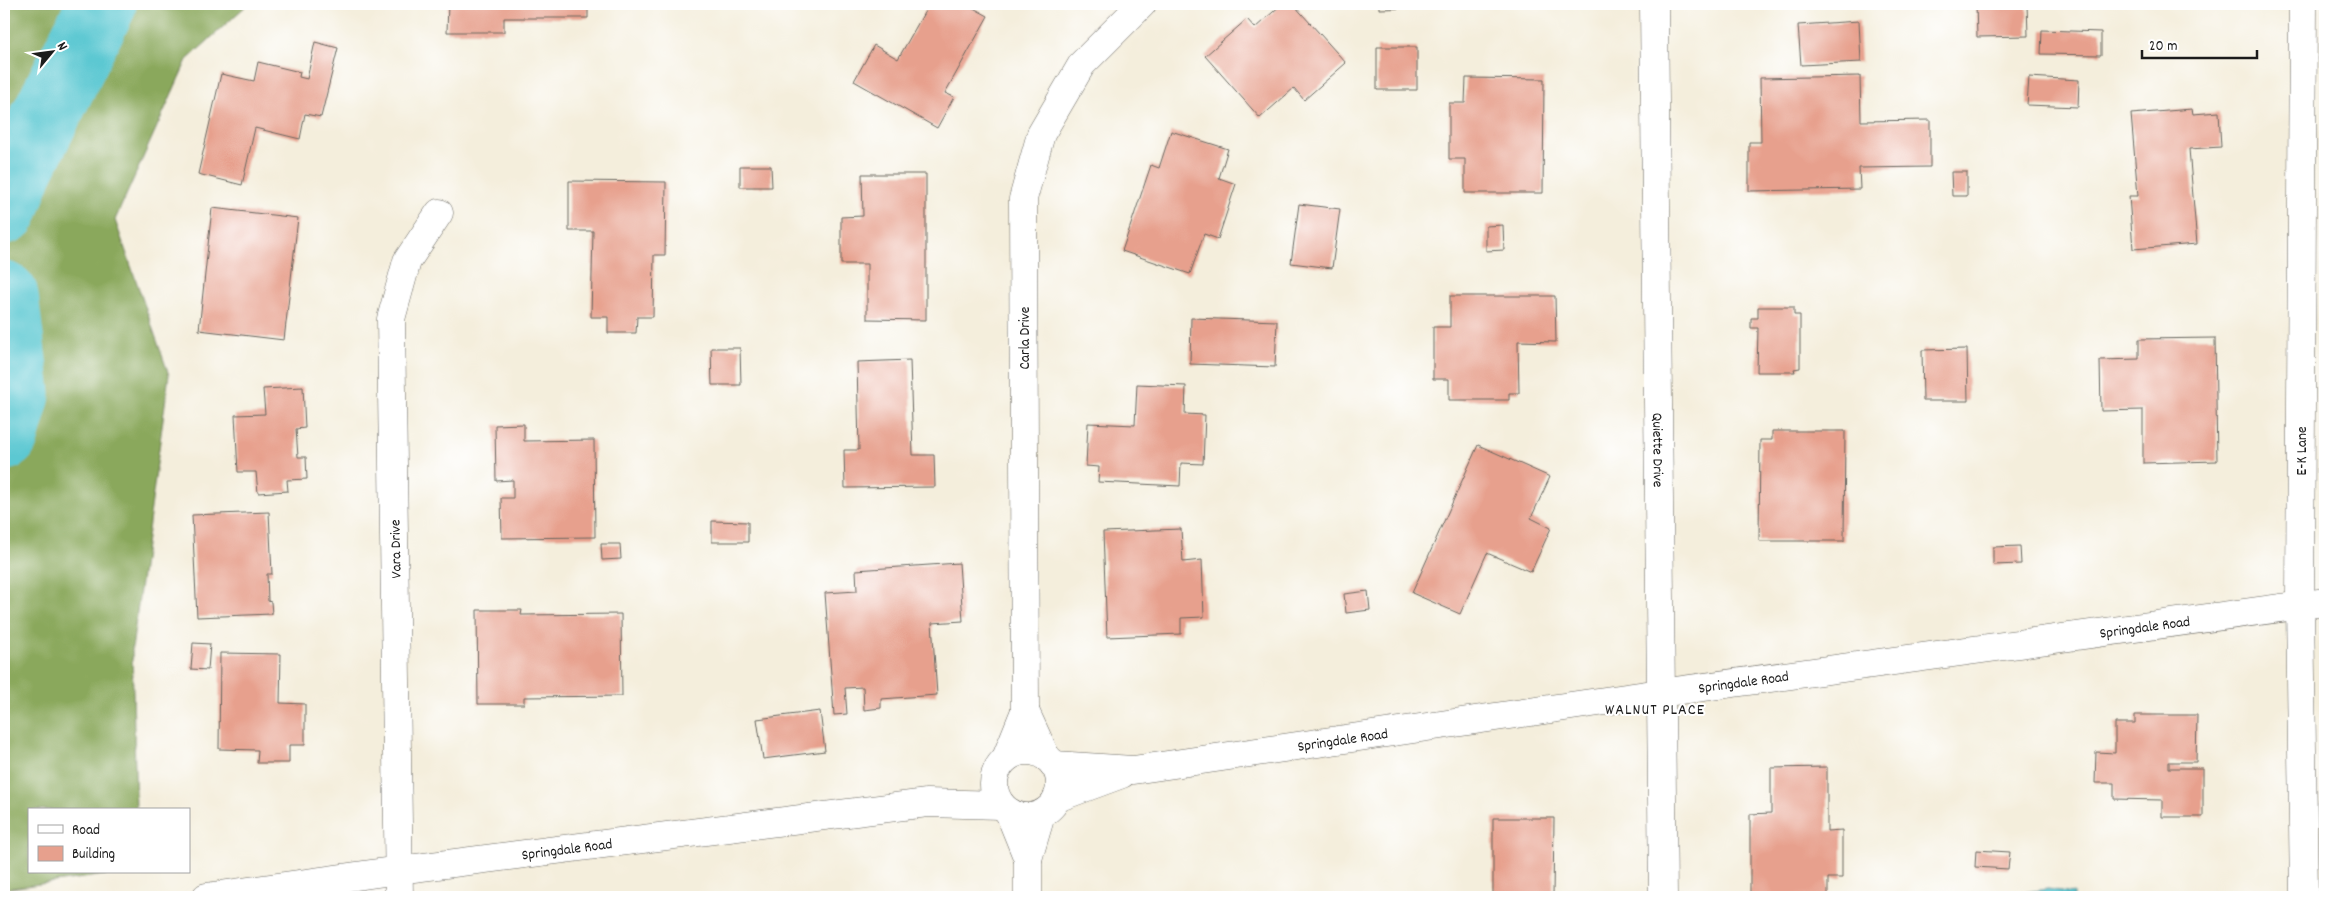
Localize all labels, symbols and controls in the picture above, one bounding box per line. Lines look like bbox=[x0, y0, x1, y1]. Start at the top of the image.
north arrow bbox=[28, 28, 78, 78]
scale bar bbox=[2142, 28, 2256, 60]
text: 20 m bbox=[2149, 36, 2177, 58]
text: N bbox=[51, 39, 72, 55]
street label: Carla Drive bbox=[1015, 306, 1037, 369]
street label: Quiette Drive bbox=[1645, 413, 1668, 488]
street label: E-K Lane bbox=[2292, 426, 2314, 476]
street label: Vara Drive bbox=[385, 519, 409, 579]
street label: Springdale Road bbox=[2098, 612, 2192, 646]
street label: Springdale Road bbox=[1697, 666, 1790, 701]
district label: WALNUT PLACE bbox=[1605, 699, 1705, 722]
street label: Springdale Road bbox=[1296, 724, 1390, 759]
legend bbox=[28, 808, 190, 874]
text: Road bbox=[72, 820, 100, 842]
street label: Springdale Road bbox=[520, 834, 614, 867]
text: Building bbox=[72, 844, 115, 866]

